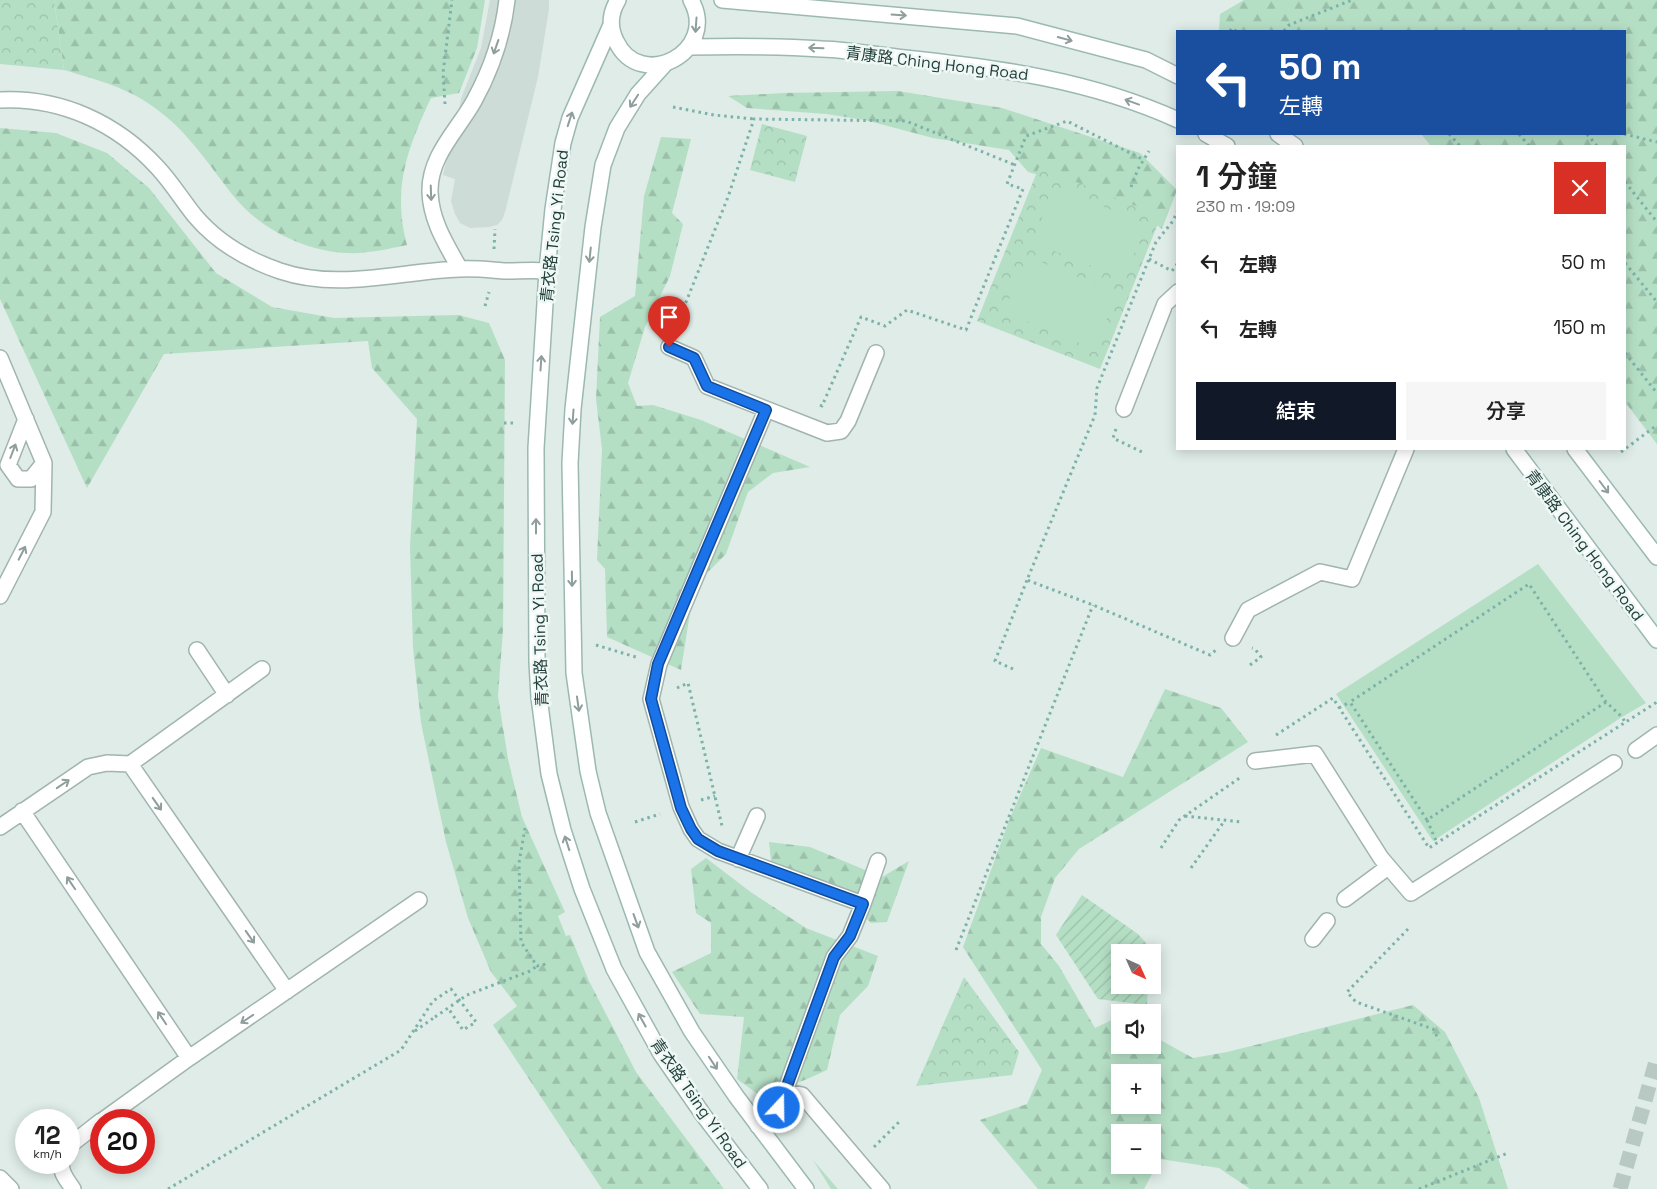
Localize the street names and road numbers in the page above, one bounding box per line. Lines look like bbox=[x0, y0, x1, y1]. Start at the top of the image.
street label: 青康路 Ching Hong Road bbox=[844, 42, 1030, 85]
street label: 青衣路 Tsing Yi Road bbox=[536, 149, 573, 303]
street label: 青康路 Ching Hong Road bbox=[1521, 465, 1648, 625]
street label: 青衣路 Tsing Yi Road bbox=[526, 553, 553, 707]
street label: 青衣路 Tsing Yi Road bbox=[646, 1034, 751, 1172]

